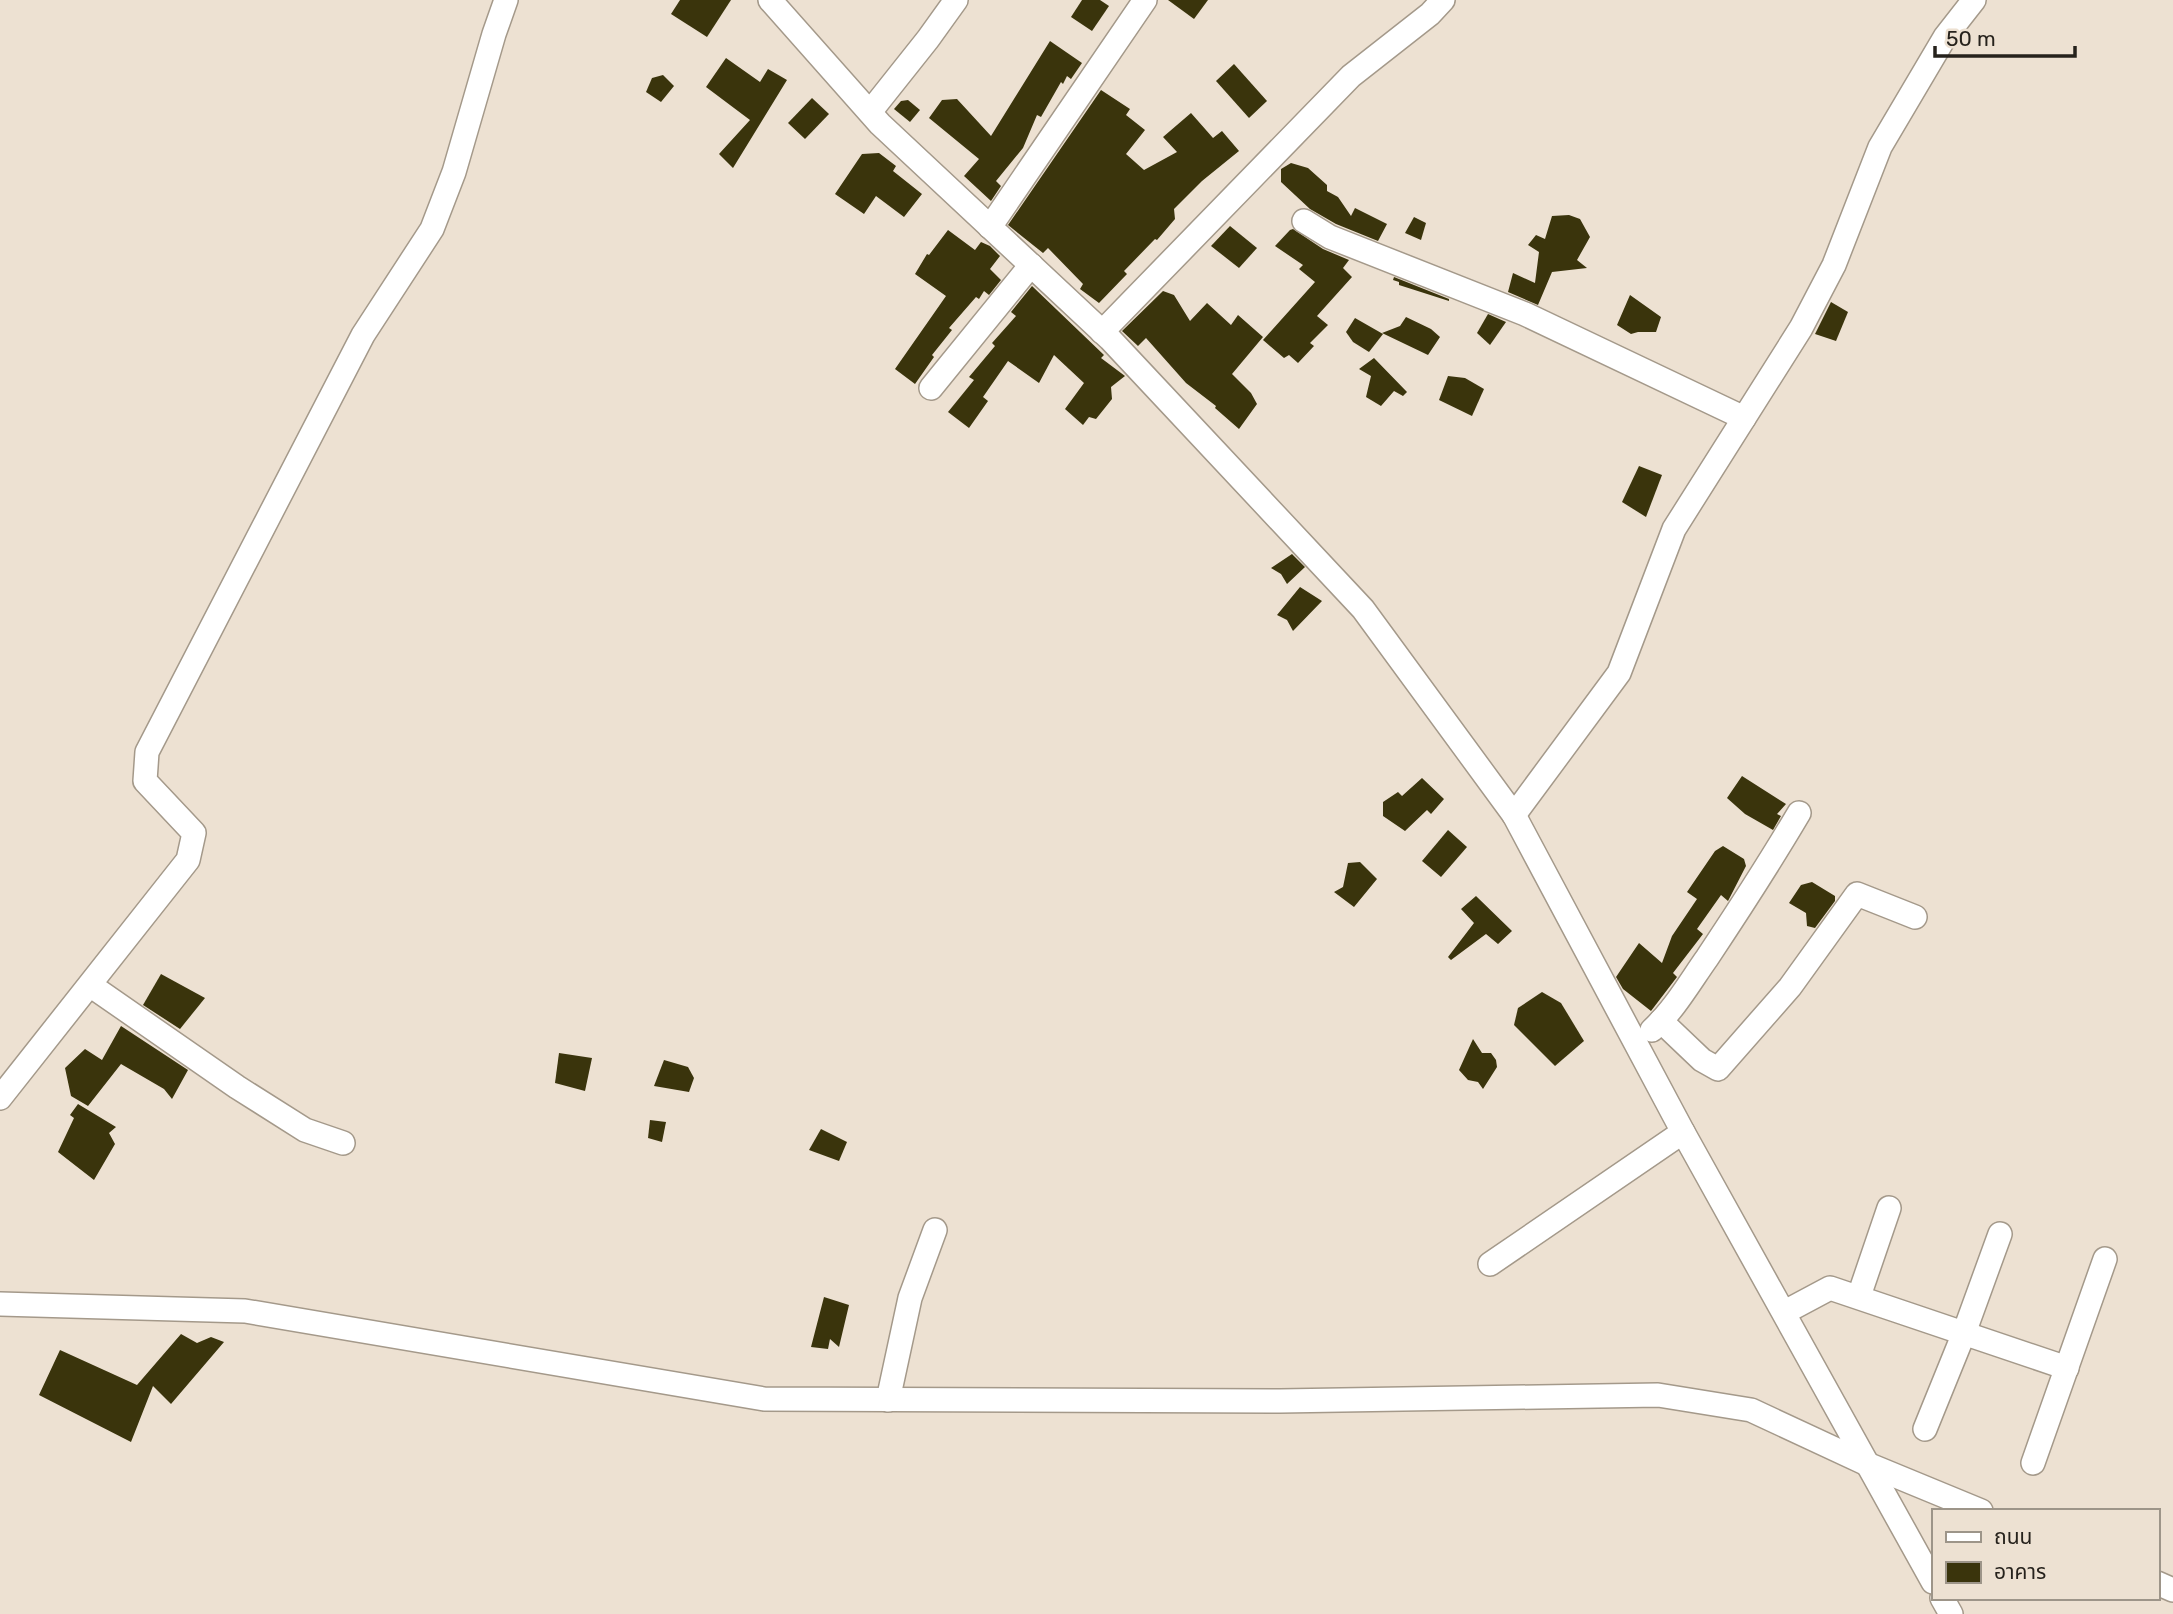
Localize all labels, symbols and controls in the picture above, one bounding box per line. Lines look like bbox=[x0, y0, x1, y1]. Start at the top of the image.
scale bar bbox=[1935, 14, 2075, 58]
text: 50 m bbox=[1946, 26, 1996, 51]
legend bbox=[1932, 1509, 2159, 1600]
text: ถนน bbox=[1994, 1524, 2032, 1549]
text: อาคาร bbox=[1994, 1559, 2046, 1584]

